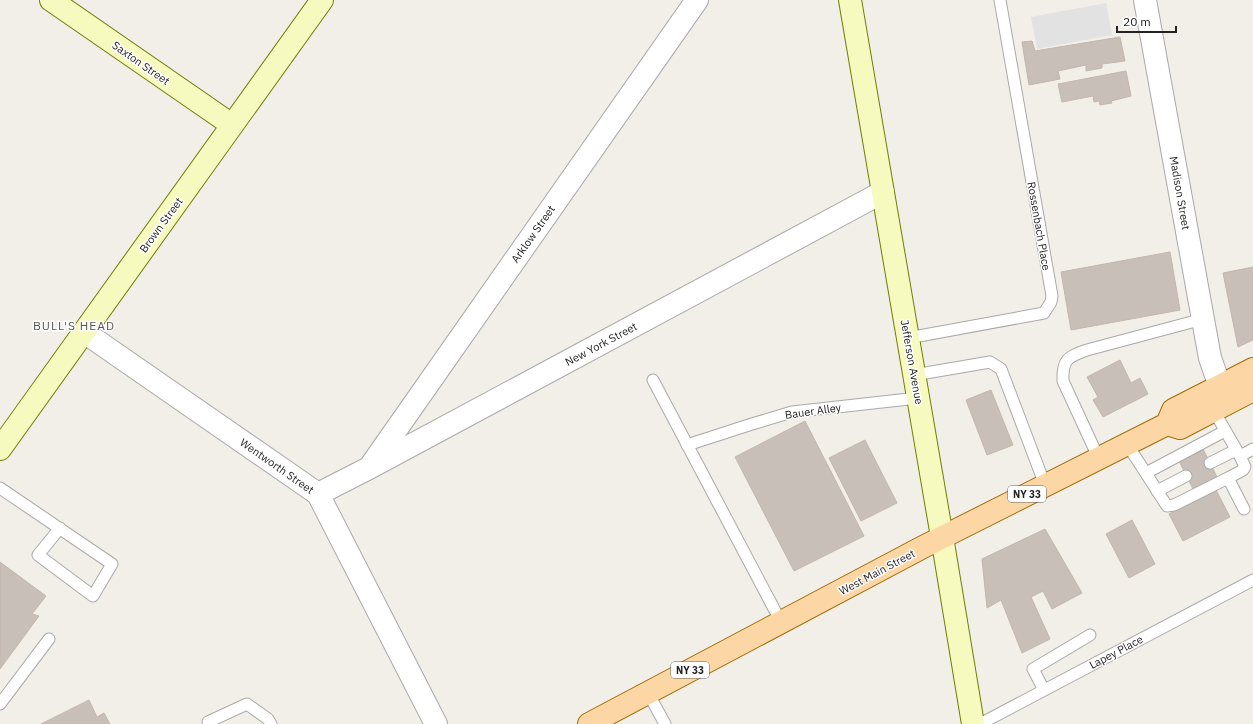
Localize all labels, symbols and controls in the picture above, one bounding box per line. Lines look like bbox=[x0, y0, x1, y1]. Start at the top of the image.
scale bar bbox=[1117, 8, 1176, 34]
text: 20 m bbox=[1123, 14, 1151, 29]
street label: Saxton Street bbox=[110, 38, 172, 88]
street label: Madison Street bbox=[1167, 155, 1193, 231]
street label: Rossenbach Place bbox=[1024, 181, 1054, 271]
street label: Brown Street bbox=[136, 195, 186, 255]
street label: Arklow Street bbox=[508, 202, 558, 266]
district label: BULL'S HEAD bbox=[33, 318, 115, 333]
street label: Jefferson Avenue bbox=[898, 318, 926, 406]
street label: New York Street bbox=[563, 319, 640, 369]
street label: Bauer Alley bbox=[784, 400, 842, 422]
street label: Wentworth Street bbox=[237, 435, 317, 497]
road number: NY 33 bbox=[1008, 486, 1046, 502]
street label: West Main Street bbox=[837, 546, 917, 598]
street label: Lapey Place bbox=[1087, 632, 1145, 672]
road number: NY 33 bbox=[671, 662, 709, 678]

